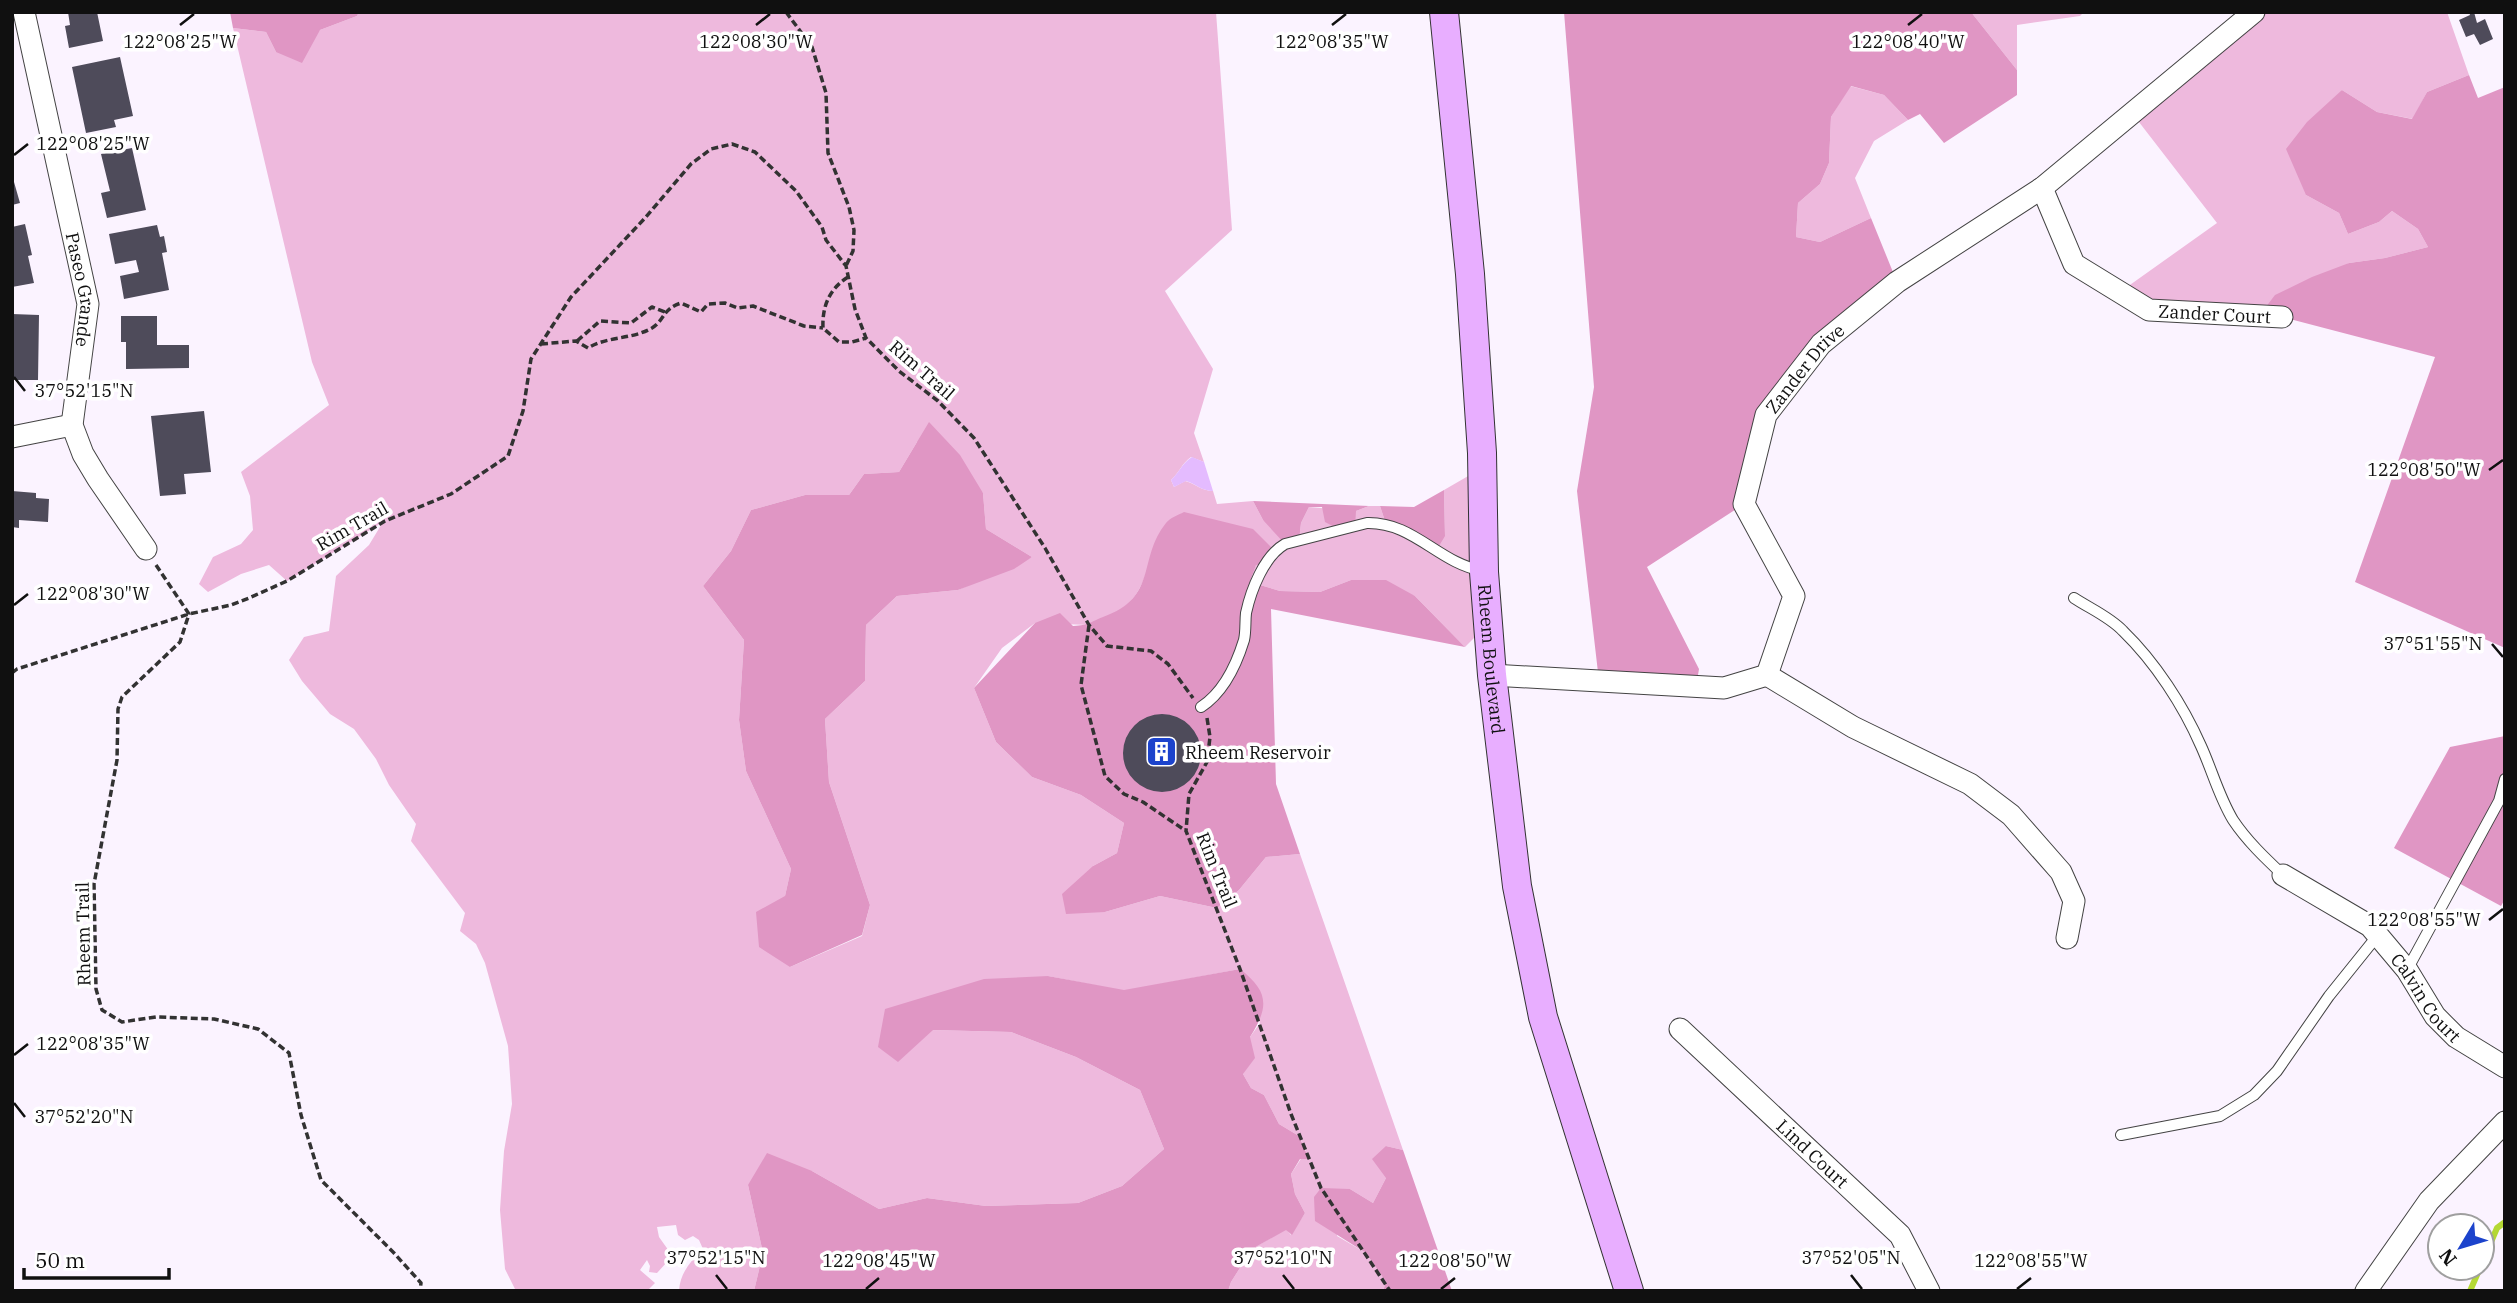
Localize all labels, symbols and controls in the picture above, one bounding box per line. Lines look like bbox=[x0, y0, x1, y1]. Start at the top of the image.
text: 122°08'25"W bbox=[123, 30, 237, 53]
text: 122°08'30"W bbox=[699, 30, 813, 53]
text: 122°08'35"W bbox=[1275, 30, 1389, 53]
text: 122°08'40"W bbox=[1851, 30, 1965, 53]
text: 122°08'25"W bbox=[36, 132, 150, 155]
street label: Paseo Grande bbox=[61, 230, 100, 348]
street label: Zander Court bbox=[2157, 299, 2271, 328]
street label: Zander Drive bbox=[1760, 318, 1849, 418]
street label: Rim Trail bbox=[884, 335, 960, 405]
text: 37°52'15"N bbox=[35, 379, 134, 402]
text: 122°08'50"W bbox=[2367, 458, 2481, 481]
street label: Rim Trail bbox=[312, 496, 392, 556]
text: 122°08'30"W bbox=[36, 582, 150, 605]
street label: Rheem Boulevard bbox=[1473, 583, 1510, 735]
text: 37°51'55"N bbox=[2384, 632, 2483, 655]
building icon: Rheem Reservoir bbox=[1145, 735, 1179, 769]
place label: Rheem Reservoir bbox=[1185, 741, 1331, 764]
street label: Rim Trail bbox=[1191, 829, 1243, 911]
street label: Rheem Trail bbox=[71, 882, 95, 986]
text: 122°08'55"W bbox=[2367, 908, 2481, 931]
street label: Calvin Court bbox=[2386, 948, 2466, 1047]
text: 122°08'35"W bbox=[36, 1032, 150, 1055]
text: 37°52'20"N bbox=[35, 1105, 134, 1128]
street label: Lind Court bbox=[1772, 1114, 1854, 1193]
north arrow bbox=[2426, 1212, 2496, 1282]
scale bar bbox=[24, 1236, 170, 1280]
text: N bbox=[2434, 1244, 2462, 1271]
text: 50 m bbox=[35, 1246, 85, 1274]
text: 37°52'15"N bbox=[667, 1246, 766, 1269]
text: 37°52'10"N bbox=[1234, 1246, 1333, 1269]
text: 37°52'05"N bbox=[1802, 1246, 1901, 1269]
text: 122°08'45"W bbox=[822, 1249, 936, 1272]
text: 122°08'50"W bbox=[1398, 1249, 1512, 1272]
text: 122°08'55"W bbox=[1974, 1249, 2088, 1272]

